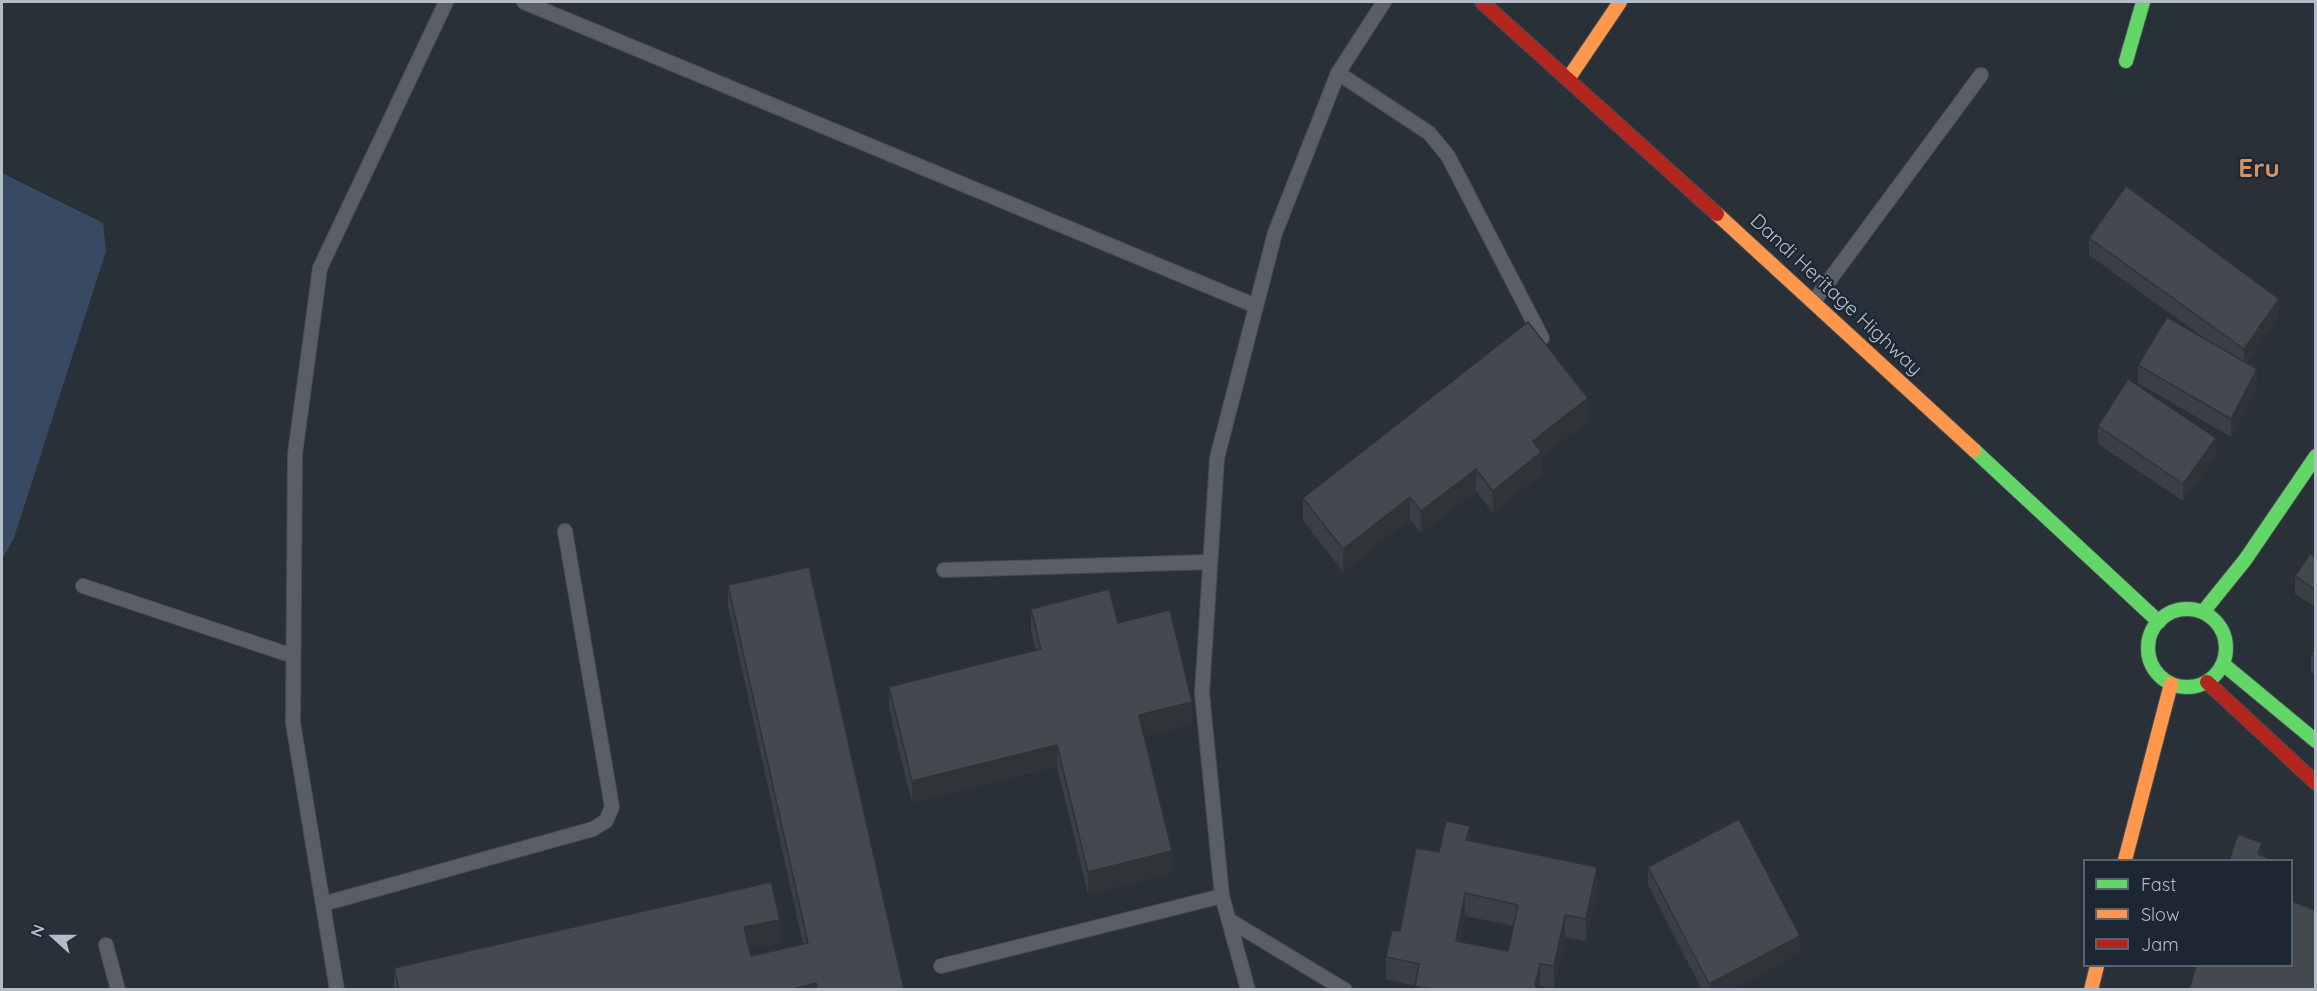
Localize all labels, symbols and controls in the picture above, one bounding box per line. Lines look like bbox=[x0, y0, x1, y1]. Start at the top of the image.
district label: Eru bbox=[2238, 153, 2280, 185]
street label: Dandi Heritage Highway bbox=[1745, 209, 1927, 381]
legend bbox=[2083, 859, 2293, 967]
text: Fast bbox=[2141, 873, 2176, 896]
text: Slow bbox=[2141, 903, 2179, 926]
north arrow bbox=[24, 907, 84, 967]
text: N bbox=[26, 921, 49, 940]
text: Jam bbox=[2141, 933, 2179, 956]

